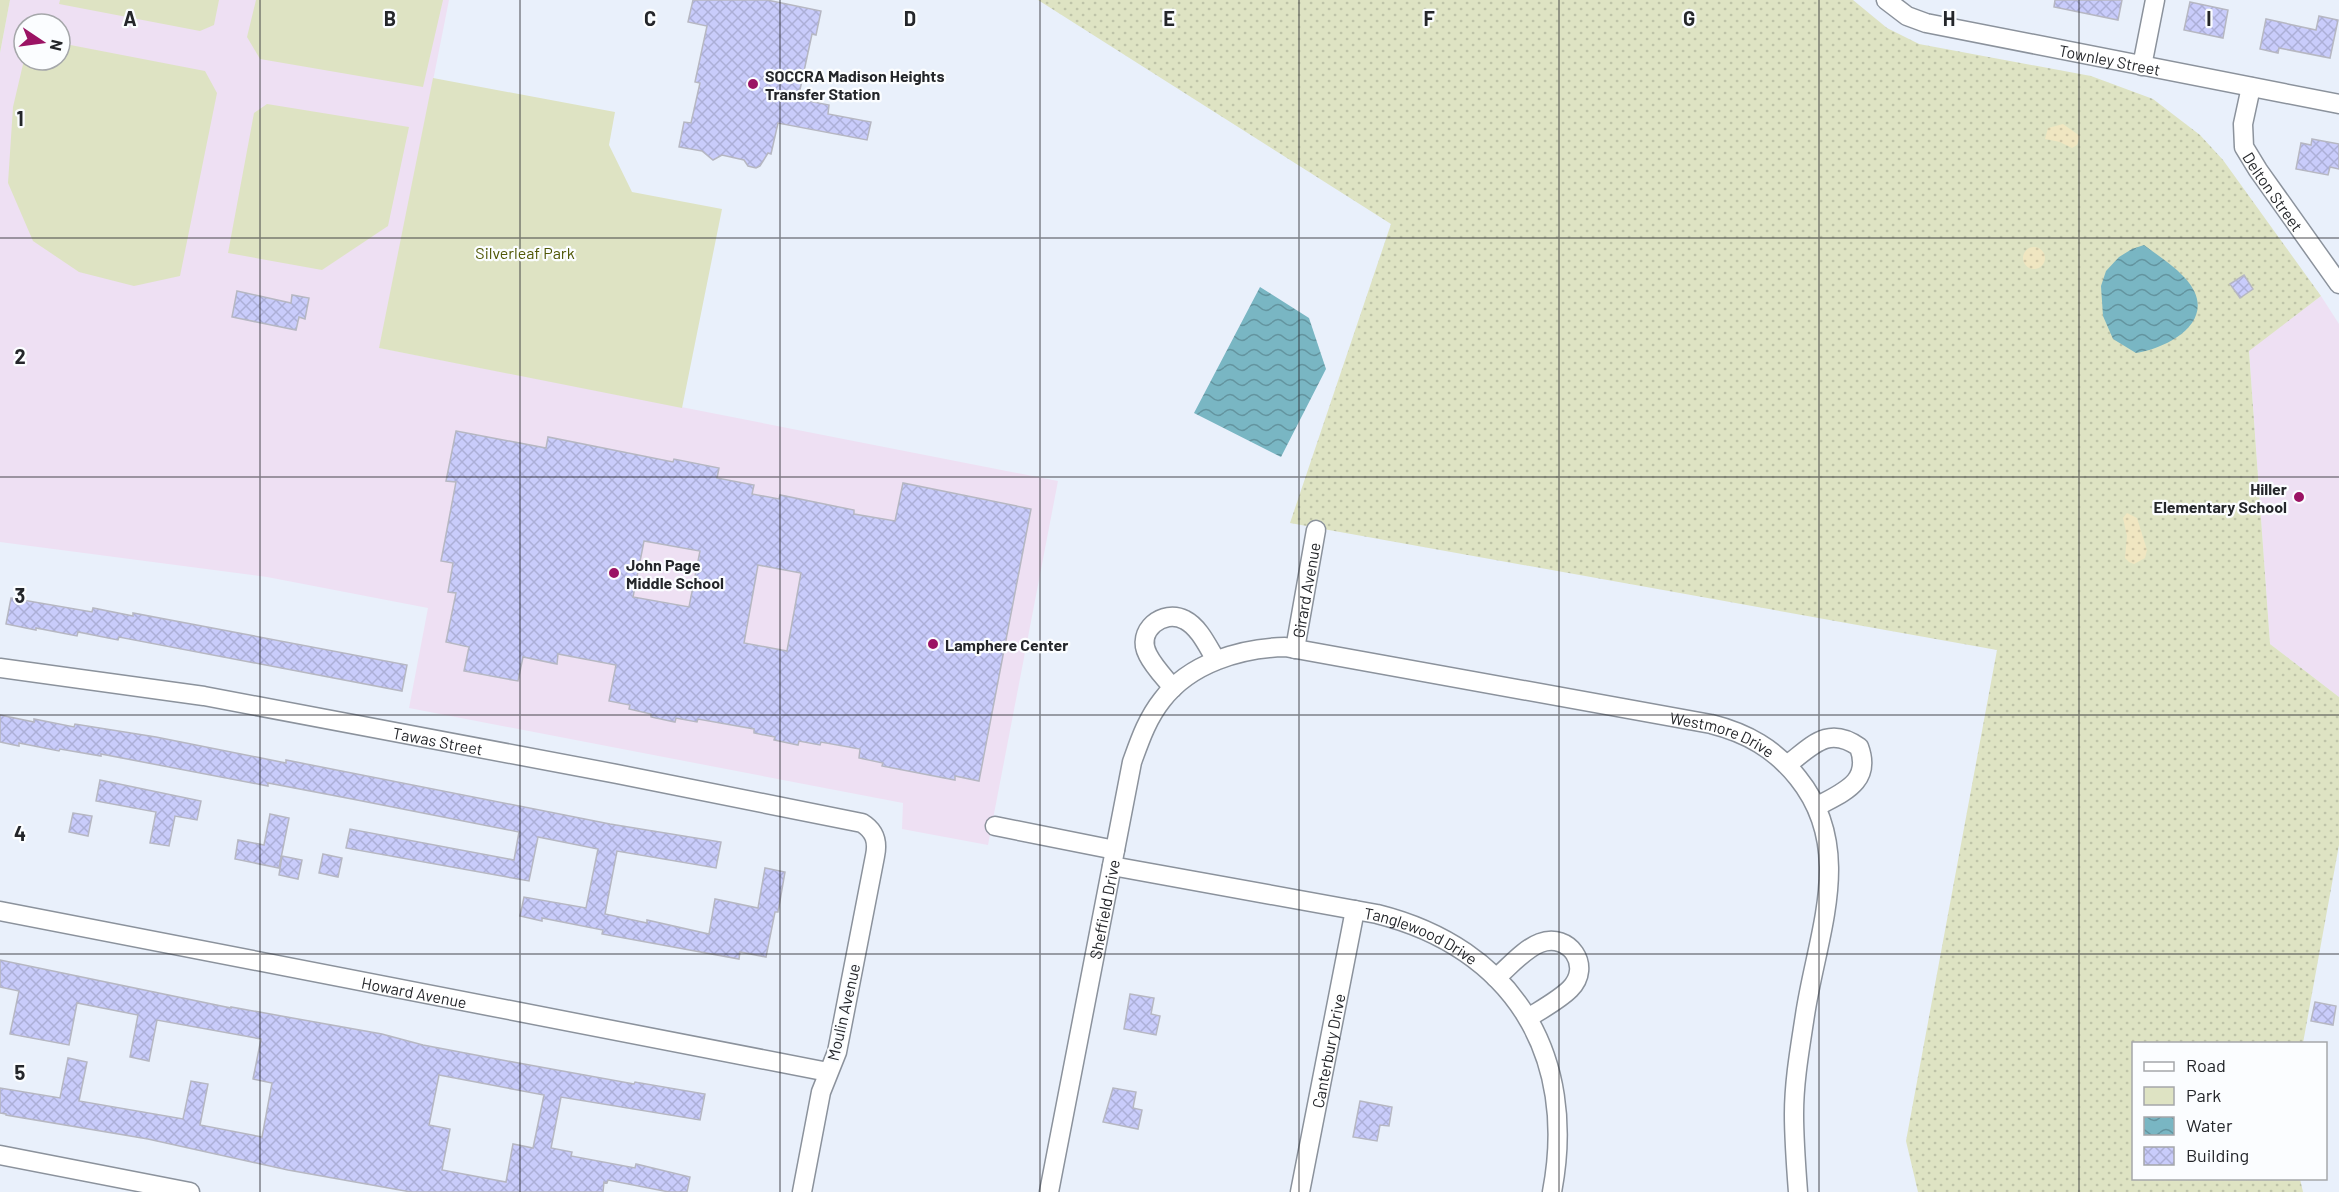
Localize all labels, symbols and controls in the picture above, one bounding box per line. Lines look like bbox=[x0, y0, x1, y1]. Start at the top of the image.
text: A bbox=[123, 6, 137, 30]
text: B bbox=[384, 6, 396, 30]
text: C bbox=[644, 6, 656, 30]
text: D bbox=[904, 6, 916, 30]
text: E bbox=[1163, 6, 1175, 30]
text: F bbox=[1423, 6, 1435, 30]
text: G bbox=[1683, 6, 1695, 30]
text: H bbox=[1943, 6, 1955, 30]
text: I bbox=[2206, 6, 2212, 30]
north arrow bbox=[12, 12, 72, 72]
text: N bbox=[47, 38, 68, 53]
street label: Townley Street bbox=[2058, 40, 2162, 78]
place label: SOCCRA Madison Heights Transfer Station bbox=[765, 66, 944, 103]
marker: SOCCRA Madison Heights Transfer Station bbox=[746, 77, 760, 91]
text: 1 bbox=[16, 106, 24, 130]
street label: Delton Street bbox=[2240, 148, 2308, 234]
park label: Silverleaf Park bbox=[475, 243, 575, 262]
text: 2 bbox=[14, 344, 26, 368]
place label: Hiller Elementary School bbox=[2154, 479, 2287, 516]
marker: Hiller Elementary School bbox=[2292, 490, 2306, 504]
street label: Girard Avenue bbox=[1288, 541, 1323, 639]
place label: John Page Middle School bbox=[626, 555, 724, 592]
marker: John Page Middle School bbox=[607, 566, 621, 580]
text: 3 bbox=[15, 583, 25, 607]
place label: Lamphere Center bbox=[945, 635, 1068, 654]
marker: Lamphere Center bbox=[926, 637, 940, 651]
street label: Westmore Drive bbox=[1669, 707, 1779, 760]
street label: Tawas Street bbox=[391, 722, 485, 758]
text: 4 bbox=[14, 821, 26, 845]
street label: Sheffield Drive bbox=[1085, 858, 1122, 961]
street label: Tanglewood Drive bbox=[1363, 902, 1482, 968]
street label: Moulin Avenue bbox=[823, 962, 863, 1062]
street label: Howard Avenue bbox=[360, 972, 469, 1011]
street label: Canterbury Drive bbox=[1307, 992, 1348, 1110]
legend bbox=[2132, 1042, 2327, 1180]
text: Road bbox=[2186, 1054, 2226, 1076]
text: 5 bbox=[15, 1060, 26, 1084]
text: Park bbox=[2186, 1084, 2221, 1106]
text: Water bbox=[2186, 1114, 2233, 1136]
text: Building bbox=[2186, 1144, 2249, 1166]

